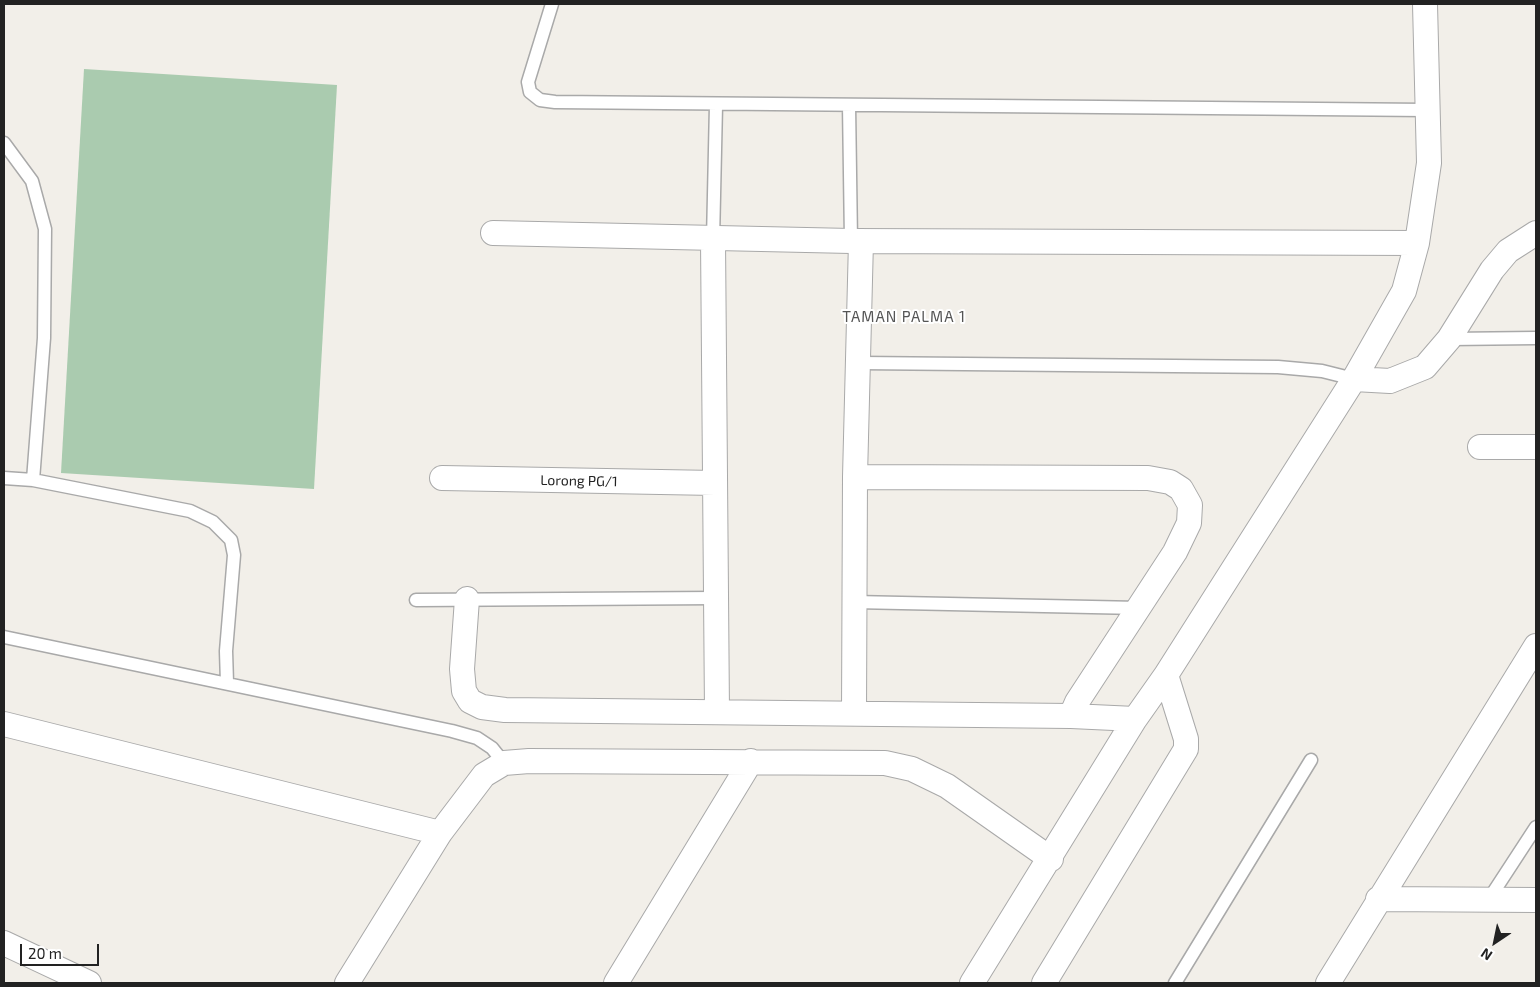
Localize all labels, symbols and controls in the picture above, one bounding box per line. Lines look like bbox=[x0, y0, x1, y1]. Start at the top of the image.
district label: TAMAN PALMA 1 bbox=[841, 308, 967, 326]
street label: Lorong PG/1 bbox=[540, 472, 618, 490]
north arrow bbox=[1470, 917, 1520, 967]
scale bar bbox=[22, 934, 101, 966]
text: 20 m bbox=[28, 944, 62, 962]
text: N bbox=[1477, 945, 1495, 965]

